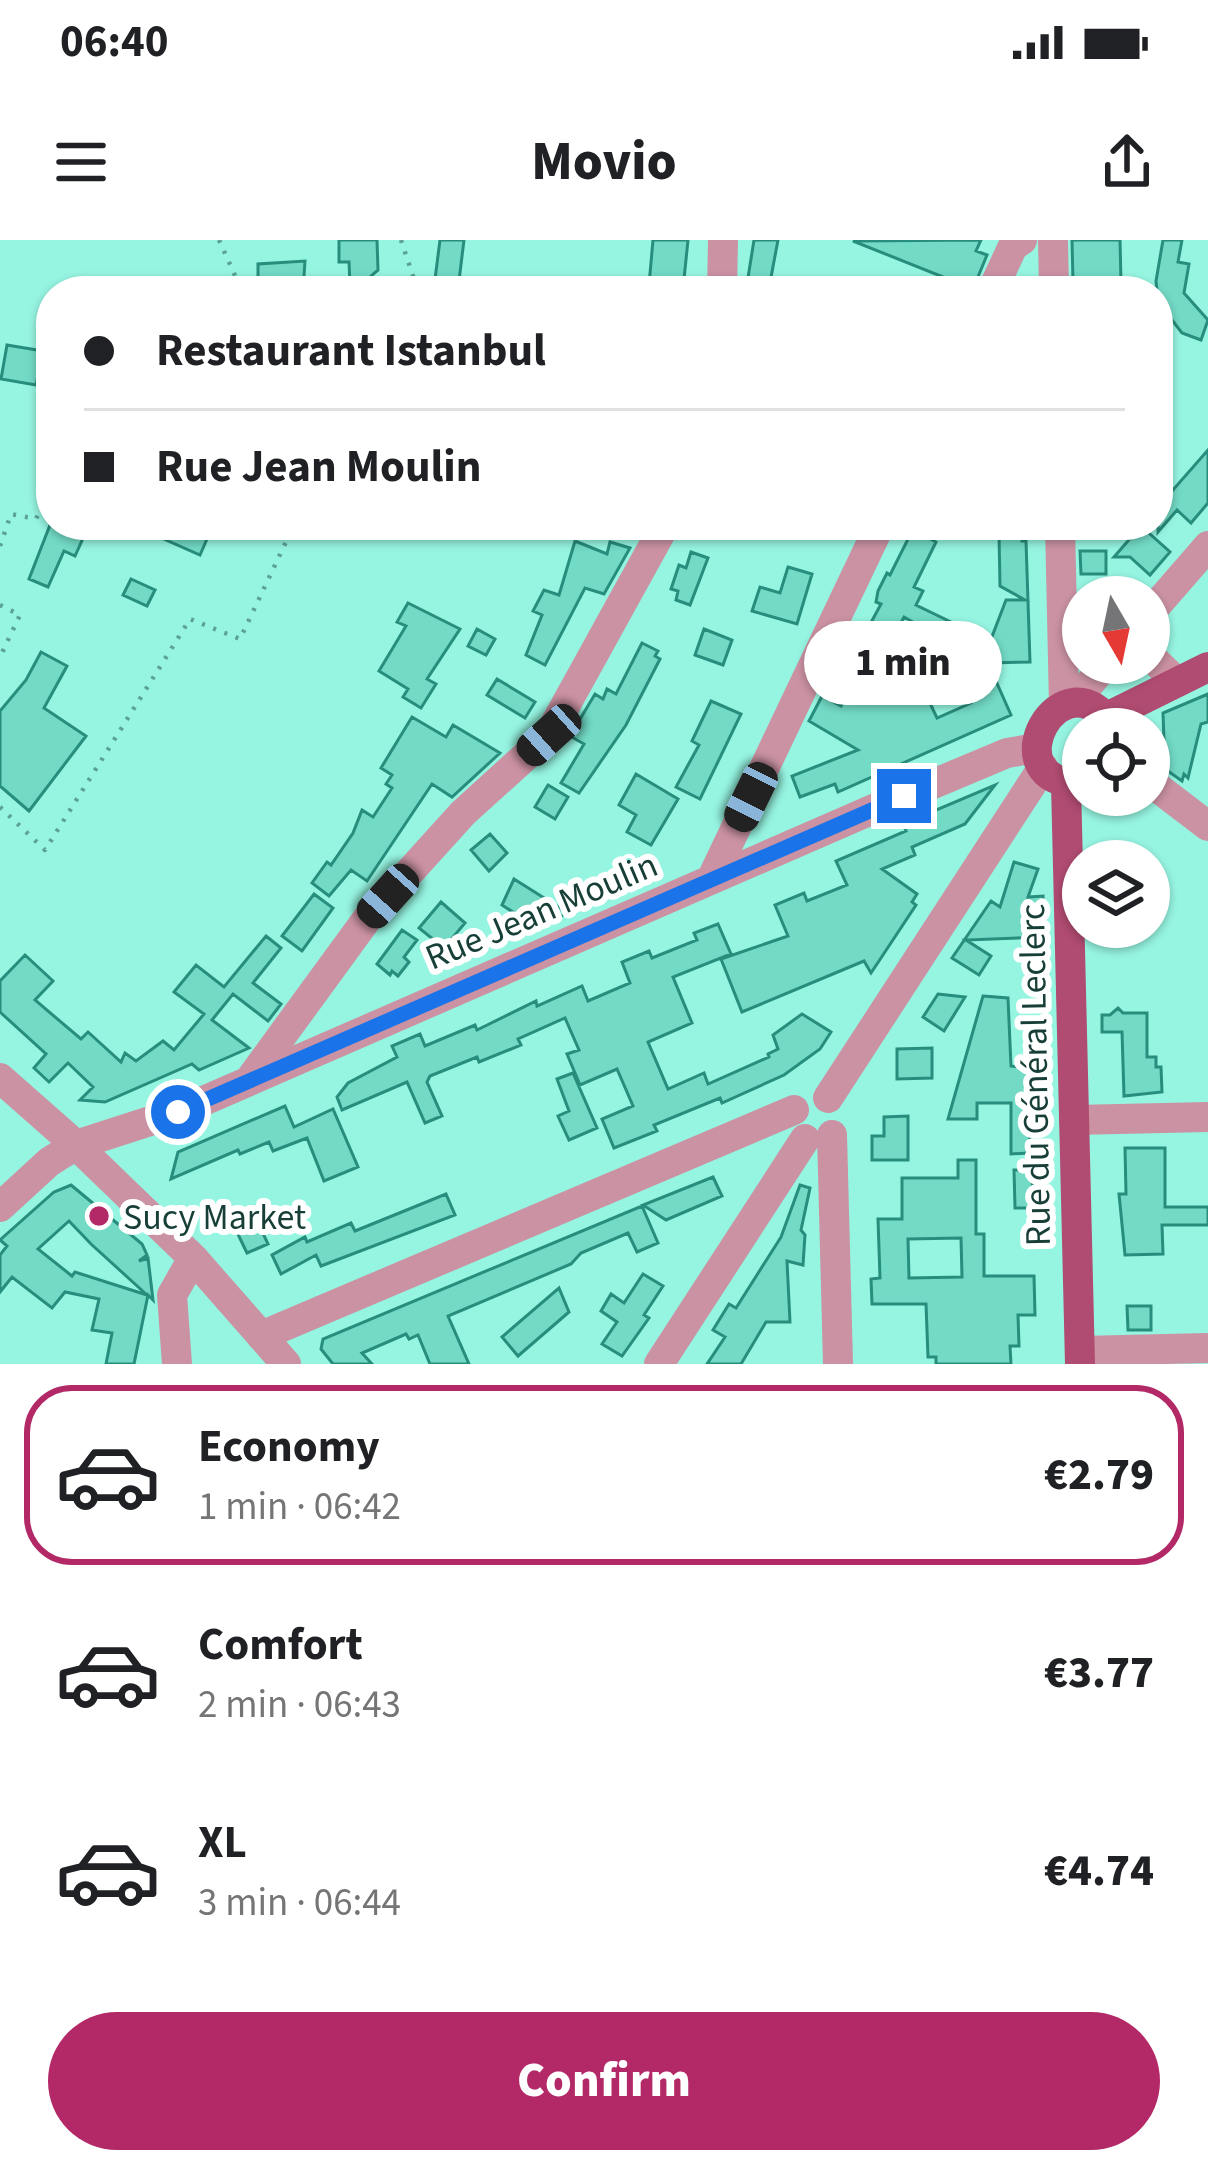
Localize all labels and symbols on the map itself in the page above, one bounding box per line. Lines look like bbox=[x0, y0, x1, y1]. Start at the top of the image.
north arrow bbox=[1062, 576, 1170, 684]
callout: 1 min bbox=[805, 622, 1003, 706]
car bbox=[510, 698, 588, 772]
car bbox=[719, 757, 783, 837]
route end bbox=[877, 769, 931, 823]
street label: Rue Jean Moulin bbox=[418, 840, 666, 983]
car bbox=[351, 857, 425, 935]
street label: Rue du Général Leclerc bbox=[1007, 903, 1064, 1247]
route start bbox=[151, 1085, 205, 1139]
place label: Sucy Market bbox=[123, 1192, 306, 1243]
marker: Sucy Market bbox=[86, 1203, 112, 1229]

